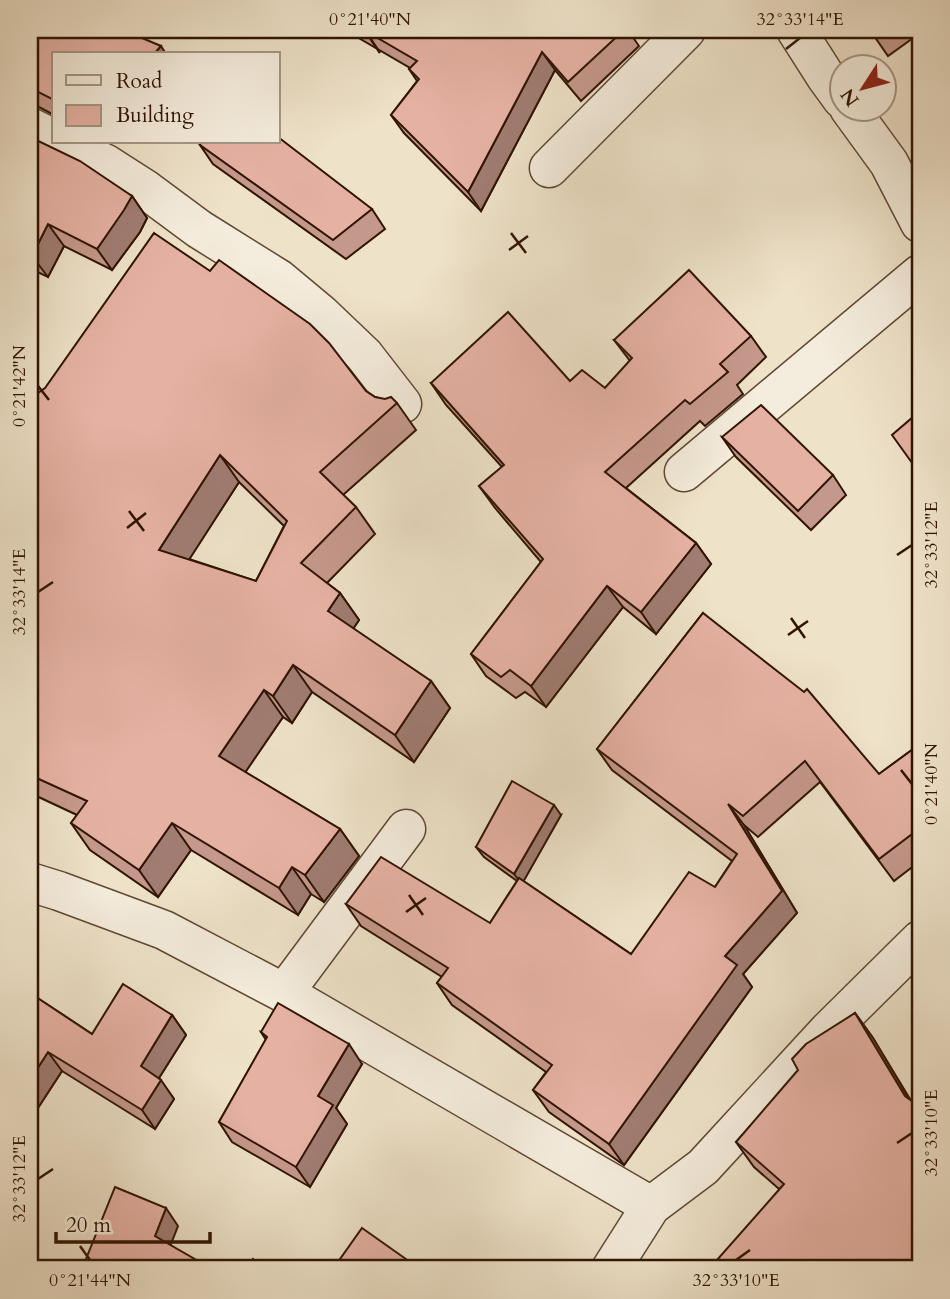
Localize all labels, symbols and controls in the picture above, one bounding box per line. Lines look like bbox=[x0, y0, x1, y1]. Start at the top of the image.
text: 0°21'40"N bbox=[329, 7, 412, 32]
text: 32°33'14"E bbox=[756, 7, 844, 32]
legend bbox=[52, 52, 280, 144]
north arrow bbox=[828, 52, 898, 122]
text: Road bbox=[116, 67, 162, 96]
text: N bbox=[834, 83, 865, 112]
text: Building bbox=[116, 101, 194, 130]
text: 0°21'42"N bbox=[7, 344, 32, 427]
text: 32°33'12"E bbox=[919, 501, 944, 589]
text: 32°33'14"E bbox=[7, 548, 32, 636]
text: 0°21'40"N bbox=[919, 742, 944, 825]
text: 32°33'10"E bbox=[919, 1089, 944, 1177]
text: 32°33'12"E bbox=[7, 1135, 32, 1223]
scale bar bbox=[56, 1201, 210, 1245]
text: 20 m bbox=[66, 1211, 111, 1240]
text: 0°21'44"N bbox=[49, 1268, 132, 1293]
text: 32°33'10"E bbox=[692, 1268, 780, 1293]

